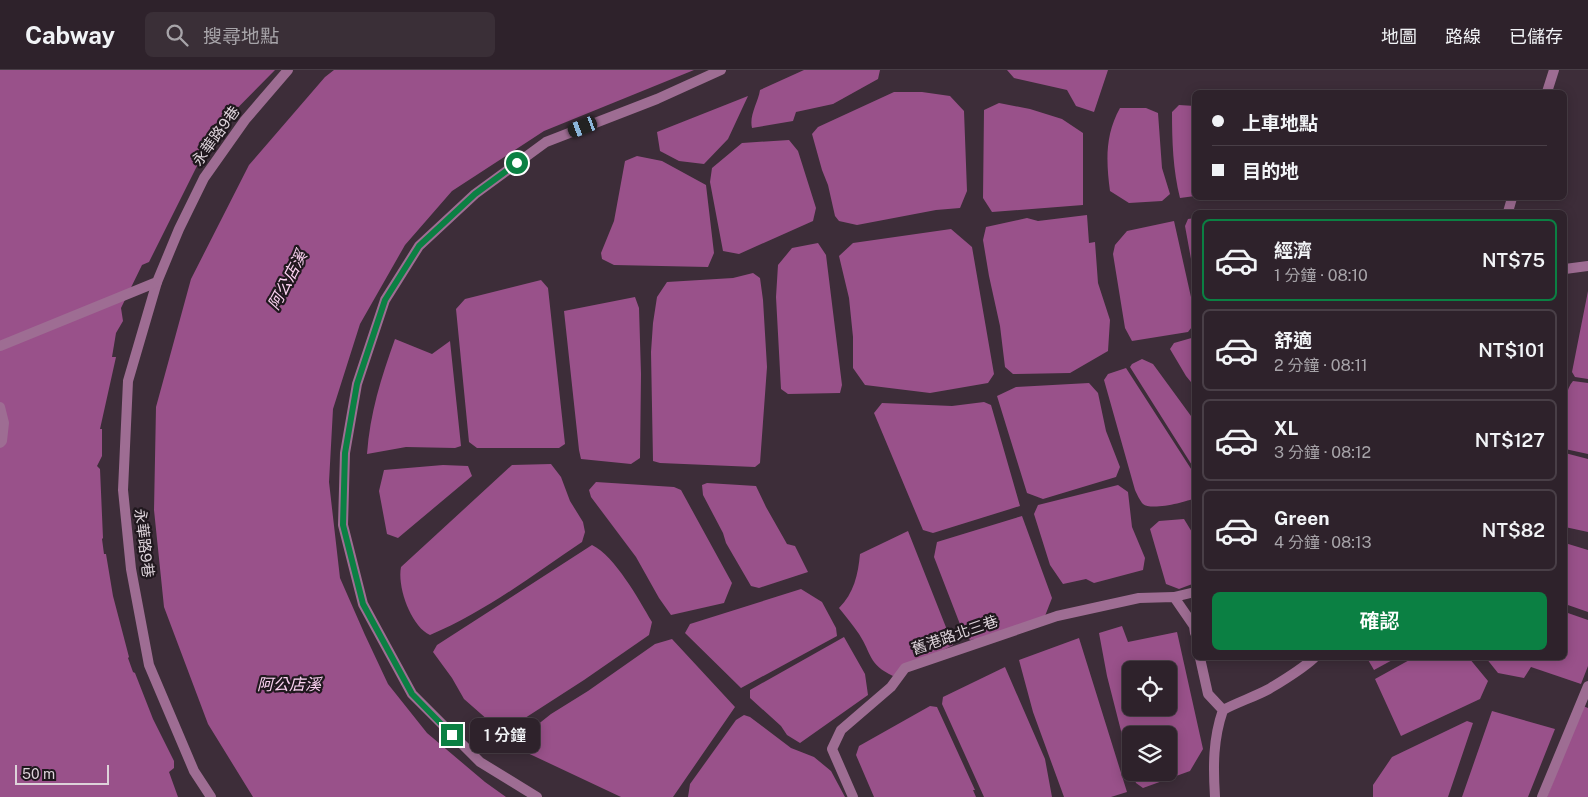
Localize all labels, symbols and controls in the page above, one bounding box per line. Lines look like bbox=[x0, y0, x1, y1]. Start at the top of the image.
search box bbox=[145, 12, 495, 57]
text: Cabway bbox=[25, 21, 115, 49]
icon: search bbox=[163, 21, 191, 49]
text: 搜尋地點 bbox=[203, 25, 279, 47]
text: 地圖 bbox=[1381, 26, 1417, 47]
text: 路線 bbox=[1445, 26, 1481, 47]
text: 已儲存 bbox=[1509, 26, 1563, 47]
street label: 永華路9巷 bbox=[188, 103, 243, 169]
text: 上車地點 bbox=[1242, 112, 1318, 134]
car bbox=[566, 115, 599, 139]
route start bbox=[506, 152, 528, 174]
text: 目的地 bbox=[1242, 160, 1299, 182]
icon: car bbox=[1214, 238, 1259, 283]
text: 經濟 bbox=[1274, 239, 1312, 261]
water label: 阿公店溪 bbox=[264, 246, 312, 313]
text: NT$75 bbox=[1482, 249, 1545, 271]
text: 1 分鐘 · 08:10 bbox=[1274, 266, 1368, 285]
icon: car bbox=[1214, 328, 1259, 373]
text: 舒適 bbox=[1274, 329, 1312, 351]
text: NT$101 bbox=[1478, 339, 1545, 361]
text: 2 分鐘 · 08:11 bbox=[1274, 356, 1367, 375]
text: XL bbox=[1274, 417, 1299, 439]
icon: car bbox=[1214, 418, 1259, 463]
text: NT$127 bbox=[1475, 429, 1545, 451]
text: 3 分鐘 · 08:12 bbox=[1274, 443, 1371, 462]
street label: 永華路9巷 bbox=[132, 507, 157, 578]
text: Green bbox=[1274, 507, 1329, 529]
icon: car bbox=[1214, 508, 1259, 553]
text: NT$82 bbox=[1482, 519, 1545, 541]
text: 4 分鐘 · 08:13 bbox=[1274, 533, 1372, 552]
button: 確認 bbox=[1212, 592, 1547, 650]
street label: 舊港路北三巷 bbox=[910, 612, 1000, 657]
map controls bbox=[1122, 661, 1177, 781]
button: locate bbox=[1122, 661, 1177, 716]
water label: 阿公店溪 bbox=[257, 675, 323, 694]
callout: 1 分鐘 bbox=[470, 718, 540, 752]
route end bbox=[441, 724, 463, 746]
text: 1 分鐘 bbox=[484, 726, 526, 745]
button: layers bbox=[1122, 726, 1177, 781]
scale bar bbox=[15, 762, 109, 785]
text: 50 m bbox=[22, 766, 55, 782]

